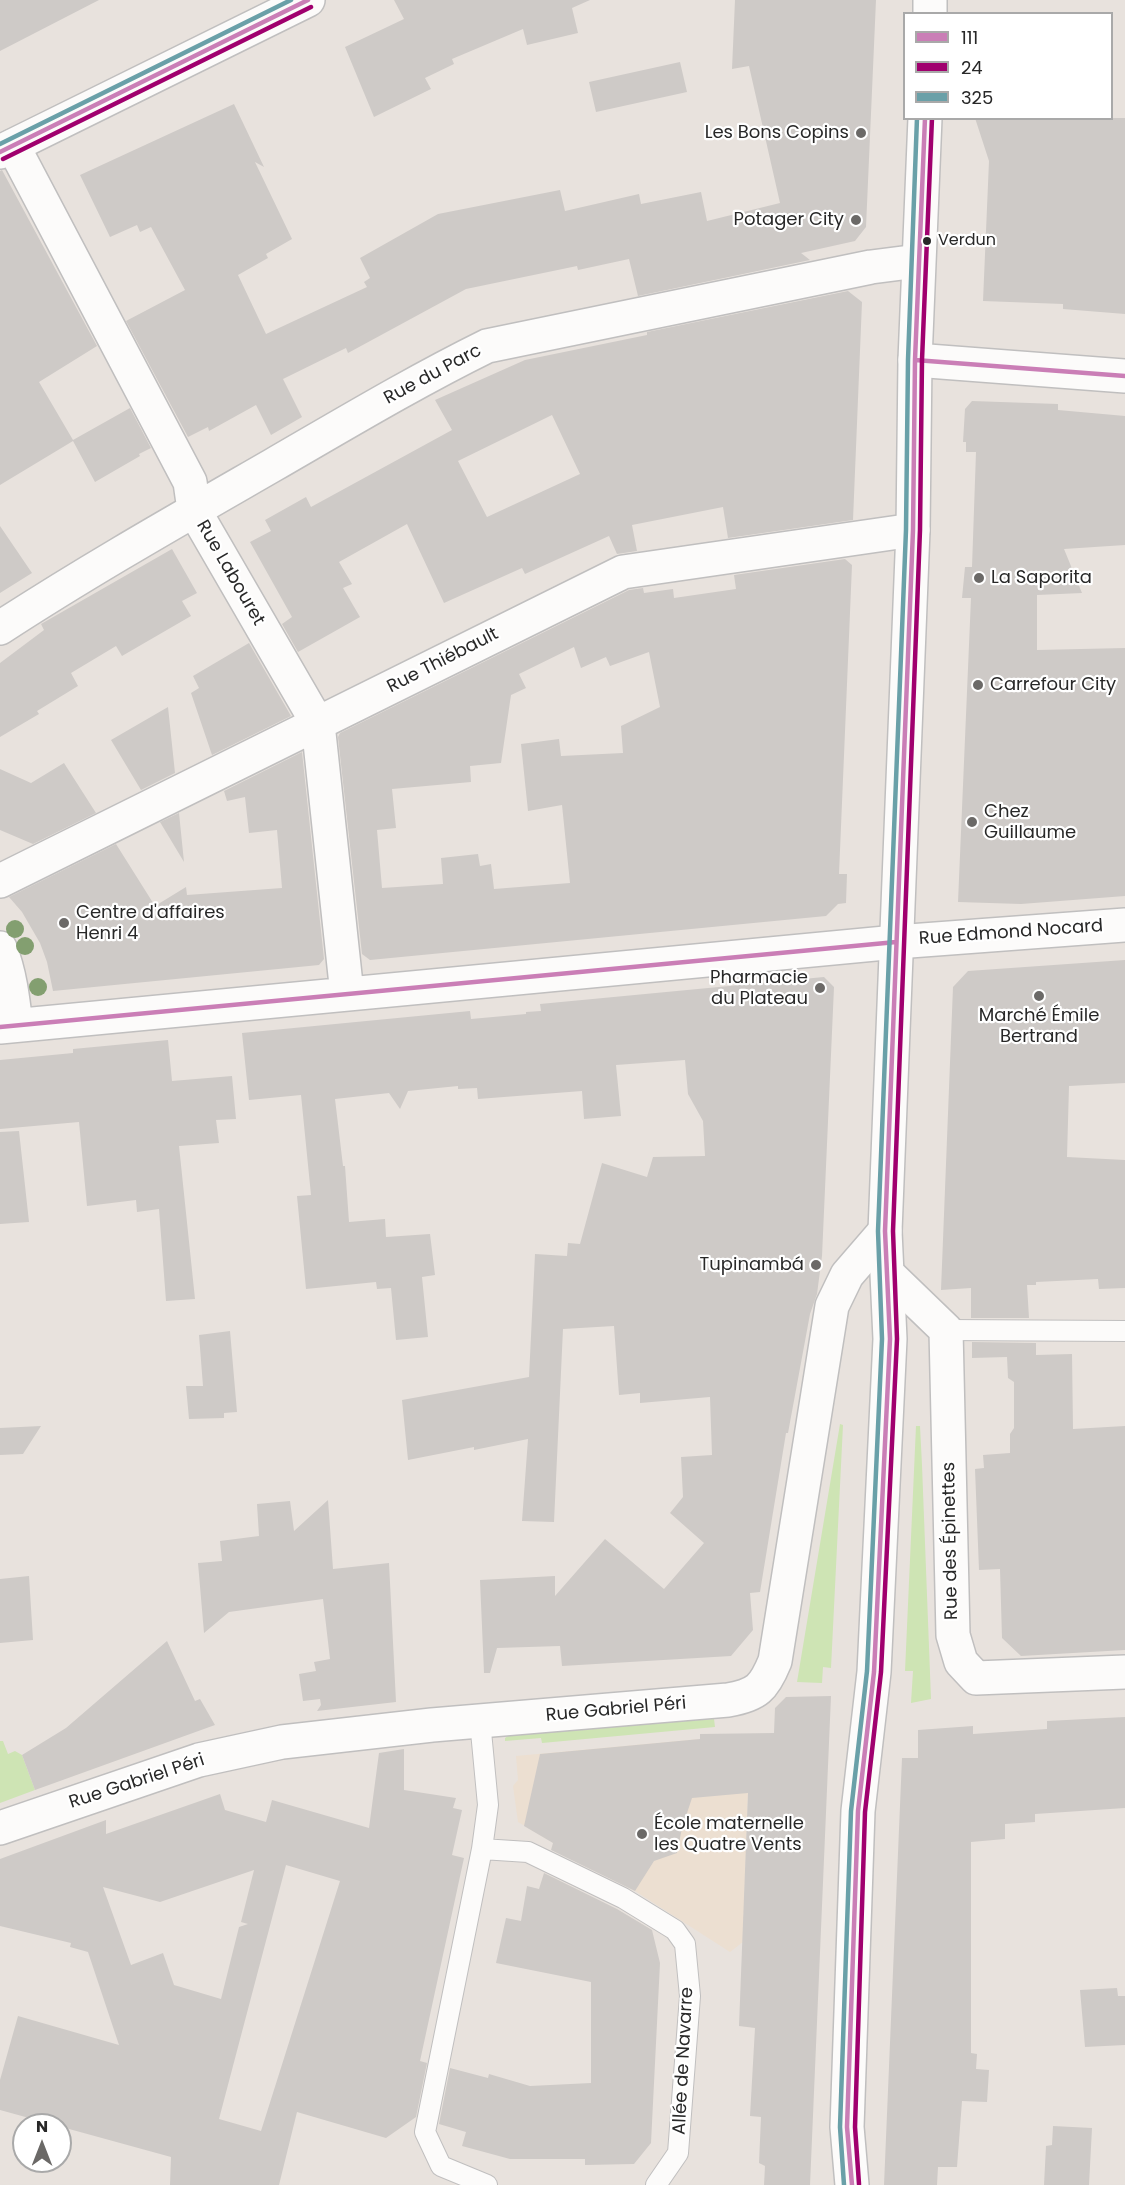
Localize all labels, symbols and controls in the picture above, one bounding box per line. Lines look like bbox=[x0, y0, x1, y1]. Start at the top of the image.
legend bbox=[903, 12, 1113, 120]
text: 111 bbox=[961, 25, 978, 50]
text: 24 bbox=[961, 55, 983, 80]
text: 325 bbox=[961, 85, 993, 110]
place label: Les Bons Copins bbox=[705, 122, 849, 144]
marker: Les Bons Copins bbox=[854, 126, 868, 140]
place label: Potager City bbox=[733, 209, 844, 231]
marker: Potager City bbox=[849, 213, 863, 227]
place label: Verdun bbox=[938, 231, 996, 251]
marker: Verdun bbox=[921, 235, 933, 247]
street label: Rue du Parc bbox=[381, 340, 485, 410]
street label: Rue Labouret bbox=[191, 517, 269, 629]
place label: La Saporita bbox=[991, 567, 1092, 589]
marker: La Saporita bbox=[972, 571, 986, 585]
street label: Rue Thiébault bbox=[384, 624, 502, 698]
place label: Carrefour City bbox=[990, 674, 1116, 696]
marker: Carrefour City bbox=[971, 678, 985, 692]
place label: Chez Guillaume bbox=[984, 801, 1076, 844]
marker: Chez Guillaume bbox=[965, 815, 979, 829]
place label: Centre d'affaires Henri 4 bbox=[76, 902, 225, 944]
marker: Centre d'affaires Henri 4 bbox=[57, 916, 71, 930]
street label: Rue Edmond Nocard bbox=[918, 916, 1104, 950]
place label: Pharmacie du Plateau bbox=[710, 967, 808, 1010]
marker: Pharmacie du Plateau bbox=[813, 981, 827, 995]
marker: Marché Émile Bertrand bbox=[1032, 989, 1046, 1003]
place label: Marché Émile Bertrand bbox=[979, 1005, 1099, 1048]
place label: Tupinambá bbox=[700, 1254, 804, 1276]
marker: Tupinambá bbox=[809, 1258, 823, 1272]
street label: Rue des Épinettes bbox=[939, 1462, 963, 1620]
street label: Rue Gabriel Péri bbox=[545, 1693, 687, 1727]
street label: Rue Gabriel Péri bbox=[67, 1750, 207, 1814]
place label: École maternelle les Quatre Vents bbox=[654, 1813, 804, 1856]
marker: École maternelle les Quatre Vents bbox=[635, 1827, 649, 1841]
street label: Allée de Navarre bbox=[669, 1987, 699, 2135]
north arrow bbox=[12, 2113, 72, 2173]
text: N bbox=[36, 2115, 48, 2138]

